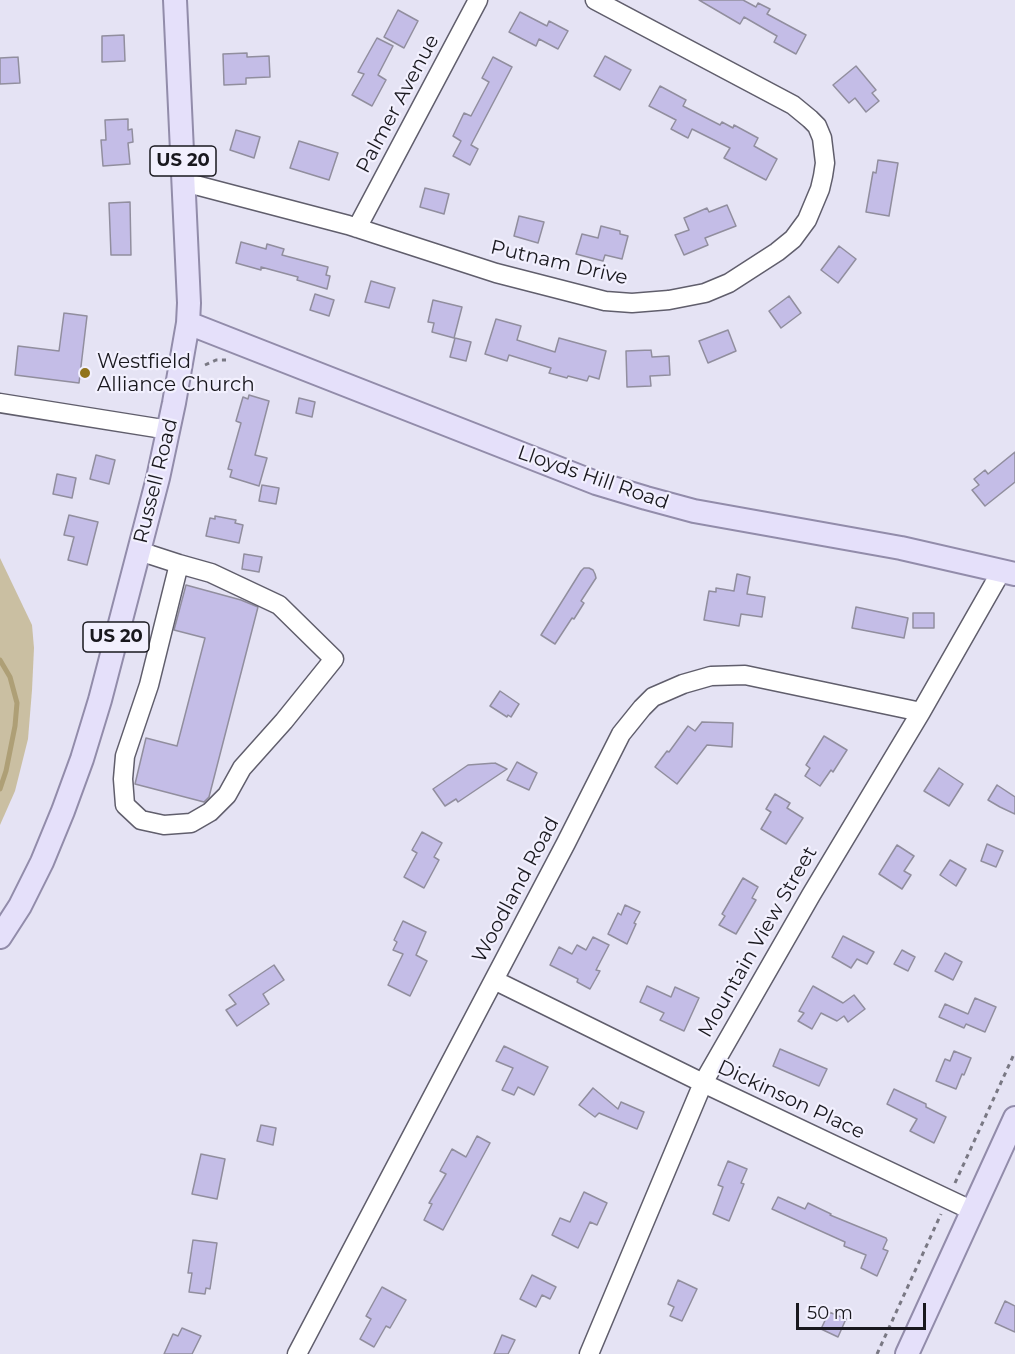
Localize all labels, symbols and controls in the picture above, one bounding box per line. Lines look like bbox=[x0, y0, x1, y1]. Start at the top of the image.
street label: Palmer Avenue bbox=[351, 31, 445, 177]
road number: US 20 bbox=[150, 146, 216, 176]
street label: Putnam Drive bbox=[488, 236, 630, 290]
place label: Westfield Alliance Church bbox=[97, 350, 255, 397]
marker: Westfield Alliance Church bbox=[78, 366, 92, 380]
street label: Russell Road bbox=[129, 416, 183, 546]
street label: Lloyds Hill Road bbox=[514, 441, 672, 515]
road number: US 20 bbox=[83, 622, 149, 652]
street label: Woodland Road bbox=[467, 813, 565, 967]
street label: Mountain View Street bbox=[694, 842, 822, 1042]
street label: Dickinson Place bbox=[714, 1055, 868, 1145]
scale bar bbox=[799, 1291, 930, 1329]
text: 50 m bbox=[807, 1302, 853, 1324]

